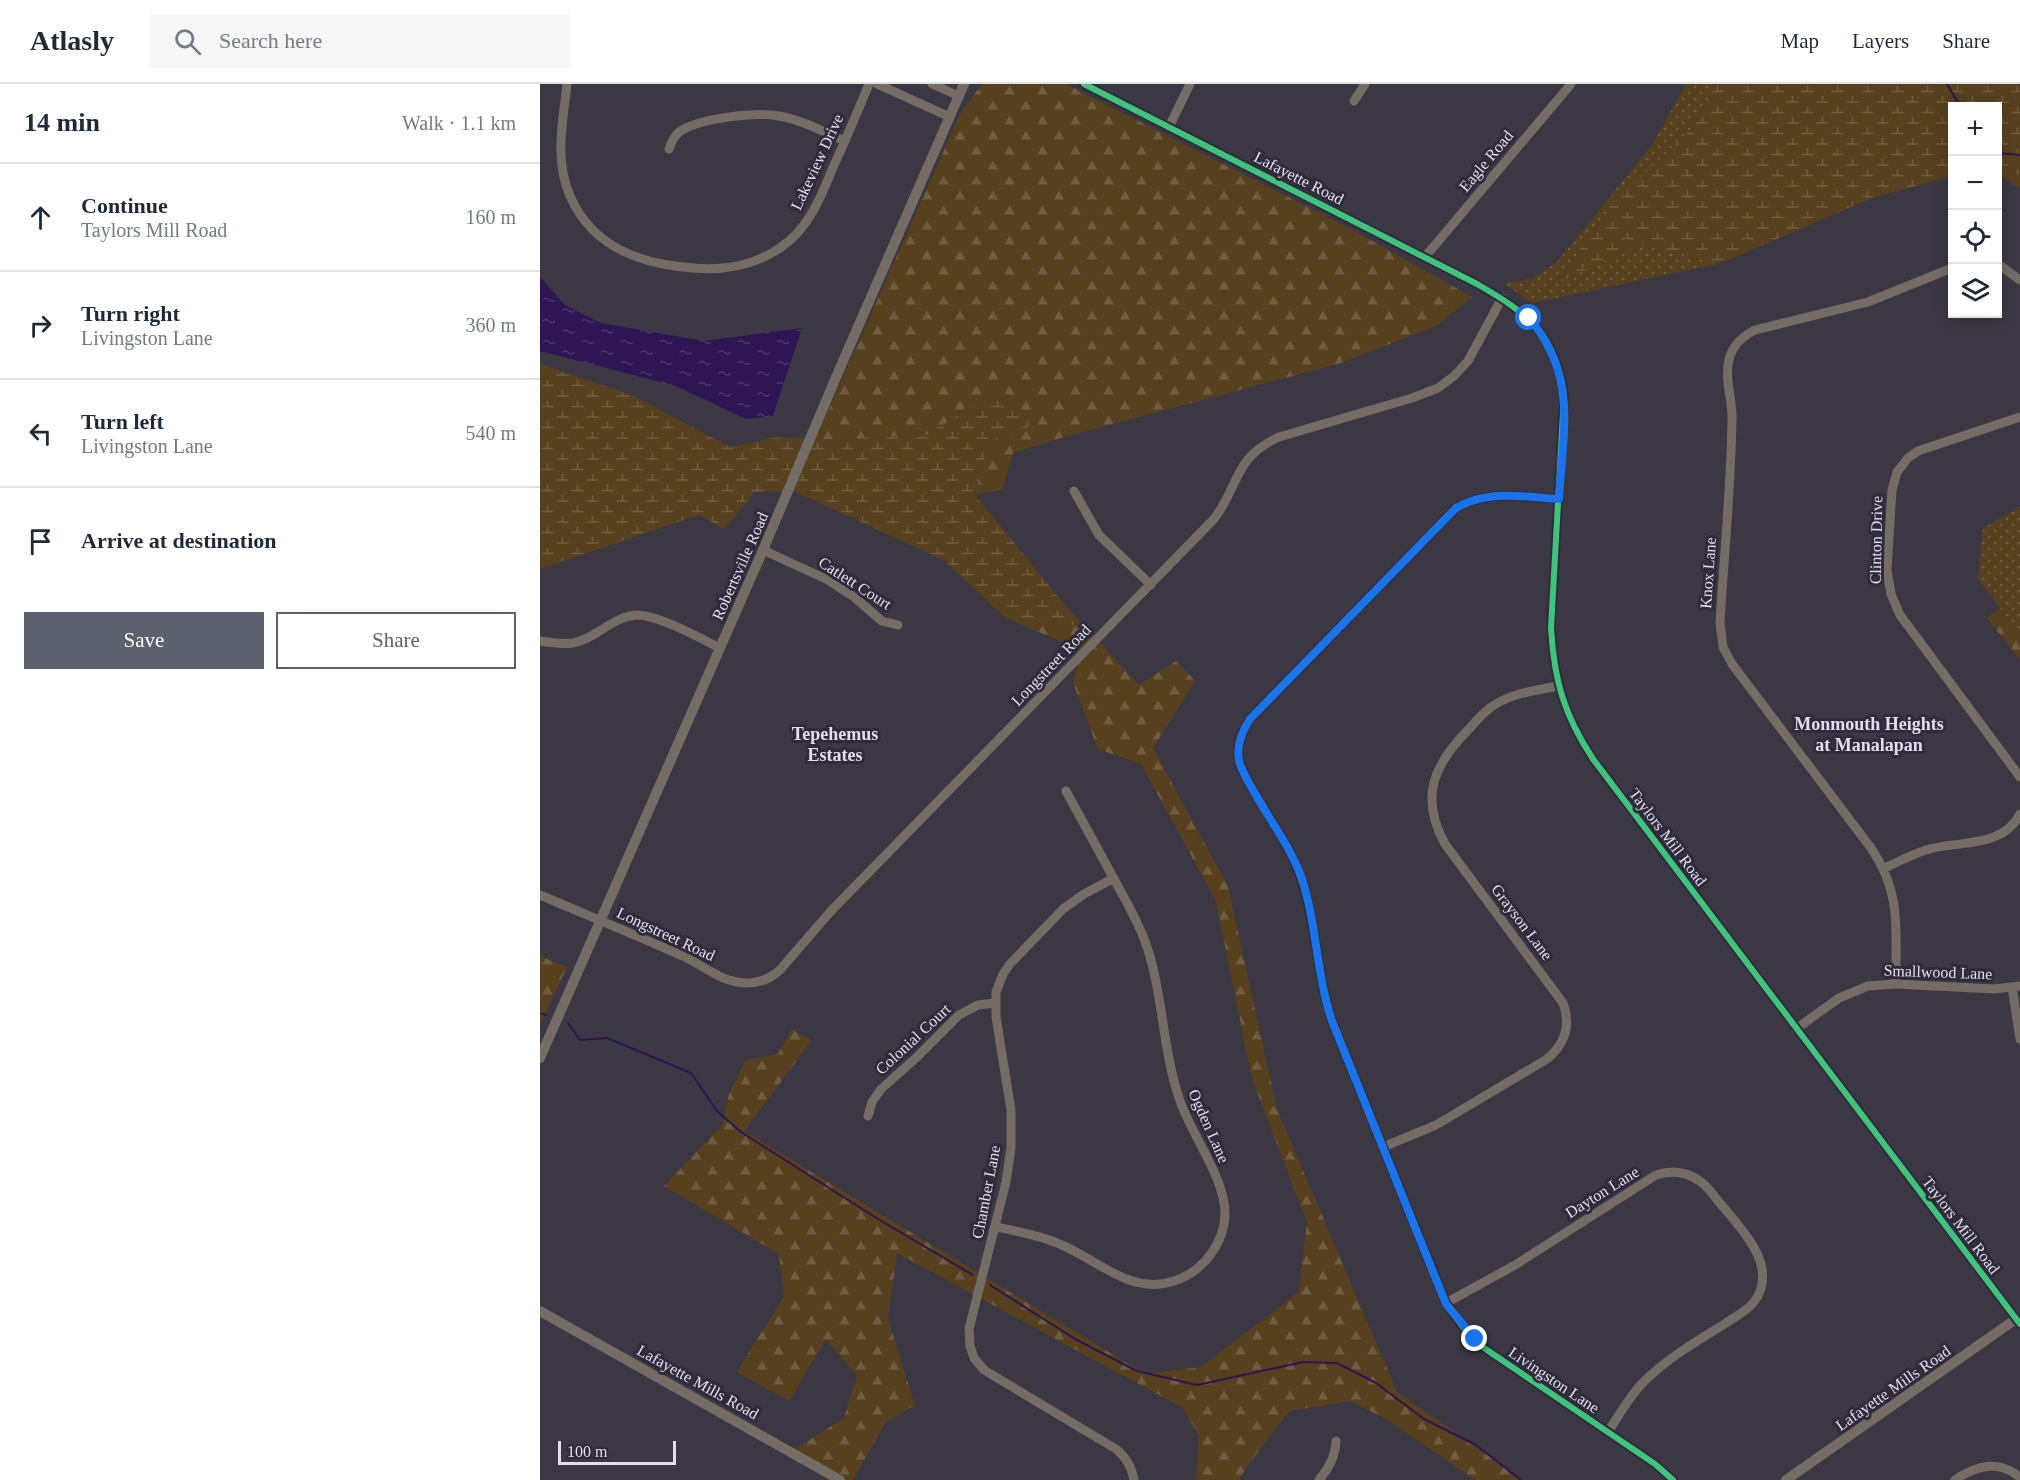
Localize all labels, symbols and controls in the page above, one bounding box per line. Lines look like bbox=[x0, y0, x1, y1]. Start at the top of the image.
search box bbox=[150, 14, 570, 68]
text: Atlasly bbox=[30, 25, 114, 56]
icon: search bbox=[171, 25, 204, 58]
text: Search here bbox=[219, 28, 322, 53]
text: Map bbox=[1781, 29, 1819, 53]
text: Layers bbox=[1852, 29, 1909, 53]
text: Share bbox=[1942, 29, 1990, 53]
map controls bbox=[1948, 102, 2002, 318]
button: + bbox=[1948, 102, 2002, 156]
text: 14 min bbox=[24, 108, 100, 137]
street label: Lakeview Drive bbox=[787, 111, 847, 213]
text: Walk · 1.1 km bbox=[402, 112, 516, 134]
street label: Eagle Road bbox=[1456, 127, 1517, 196]
street label: Lafayette Road bbox=[1251, 148, 1347, 209]
button: − bbox=[1948, 156, 2002, 210]
text: Continue bbox=[81, 193, 168, 218]
icon: ahead bbox=[24, 201, 57, 234]
text: 160 m bbox=[465, 206, 516, 228]
button: locate bbox=[1948, 210, 2002, 264]
text: Taylors Mill Road bbox=[81, 219, 227, 241]
button: layers bbox=[1948, 264, 2002, 318]
text: Turn right bbox=[81, 301, 180, 326]
route start bbox=[1515, 304, 1541, 330]
icon: right bbox=[24, 309, 57, 342]
text: 360 m bbox=[465, 314, 516, 336]
text: Livingston Lane bbox=[81, 327, 213, 349]
text: Turn left bbox=[81, 409, 164, 434]
icon: left bbox=[24, 417, 57, 450]
text: 540 m bbox=[465, 422, 516, 444]
text: Livingston Lane bbox=[81, 435, 213, 457]
street label: Clinton Drive bbox=[1867, 496, 1885, 584]
street label: Robertsville Road bbox=[709, 510, 771, 622]
icon: arrive bbox=[24, 525, 57, 558]
text: Arrive at destination bbox=[81, 528, 277, 553]
street label: Knox Lane bbox=[1697, 537, 1719, 609]
street label: Catlett Court bbox=[816, 553, 895, 613]
button: Save bbox=[24, 612, 264, 669]
button: Share bbox=[276, 612, 516, 669]
street label: Longstreet Road bbox=[1008, 621, 1095, 710]
district label: Monmouth Heights at Manalapan bbox=[1794, 714, 1944, 755]
district label: Tepehemus Estates bbox=[792, 724, 878, 765]
street label: Taylors Mill Road bbox=[1625, 785, 1710, 889]
street label: Grayson Lane bbox=[1487, 881, 1556, 964]
street label: Longstreet Road bbox=[614, 904, 718, 965]
street label: Smallwood Lane bbox=[1883, 962, 1993, 982]
street label: Colonial Court bbox=[872, 1000, 954, 1078]
street label: Ogden Lane bbox=[1184, 1087, 1233, 1166]
street label: Chamber Lane bbox=[969, 1144, 1003, 1240]
street label: Dayton Lane bbox=[1562, 1163, 1642, 1222]
street label: Taylors Mill Road bbox=[1918, 1173, 2003, 1277]
route end bbox=[1461, 1325, 1487, 1351]
street label: Lafayette Mills Road bbox=[634, 1342, 762, 1423]
street label: Lafayette Mills Road bbox=[1832, 1342, 1954, 1435]
street label: Livingston Lane bbox=[1505, 1344, 1602, 1417]
scale bar bbox=[558, 1438, 676, 1466]
text: 100 m bbox=[567, 1443, 607, 1460]

